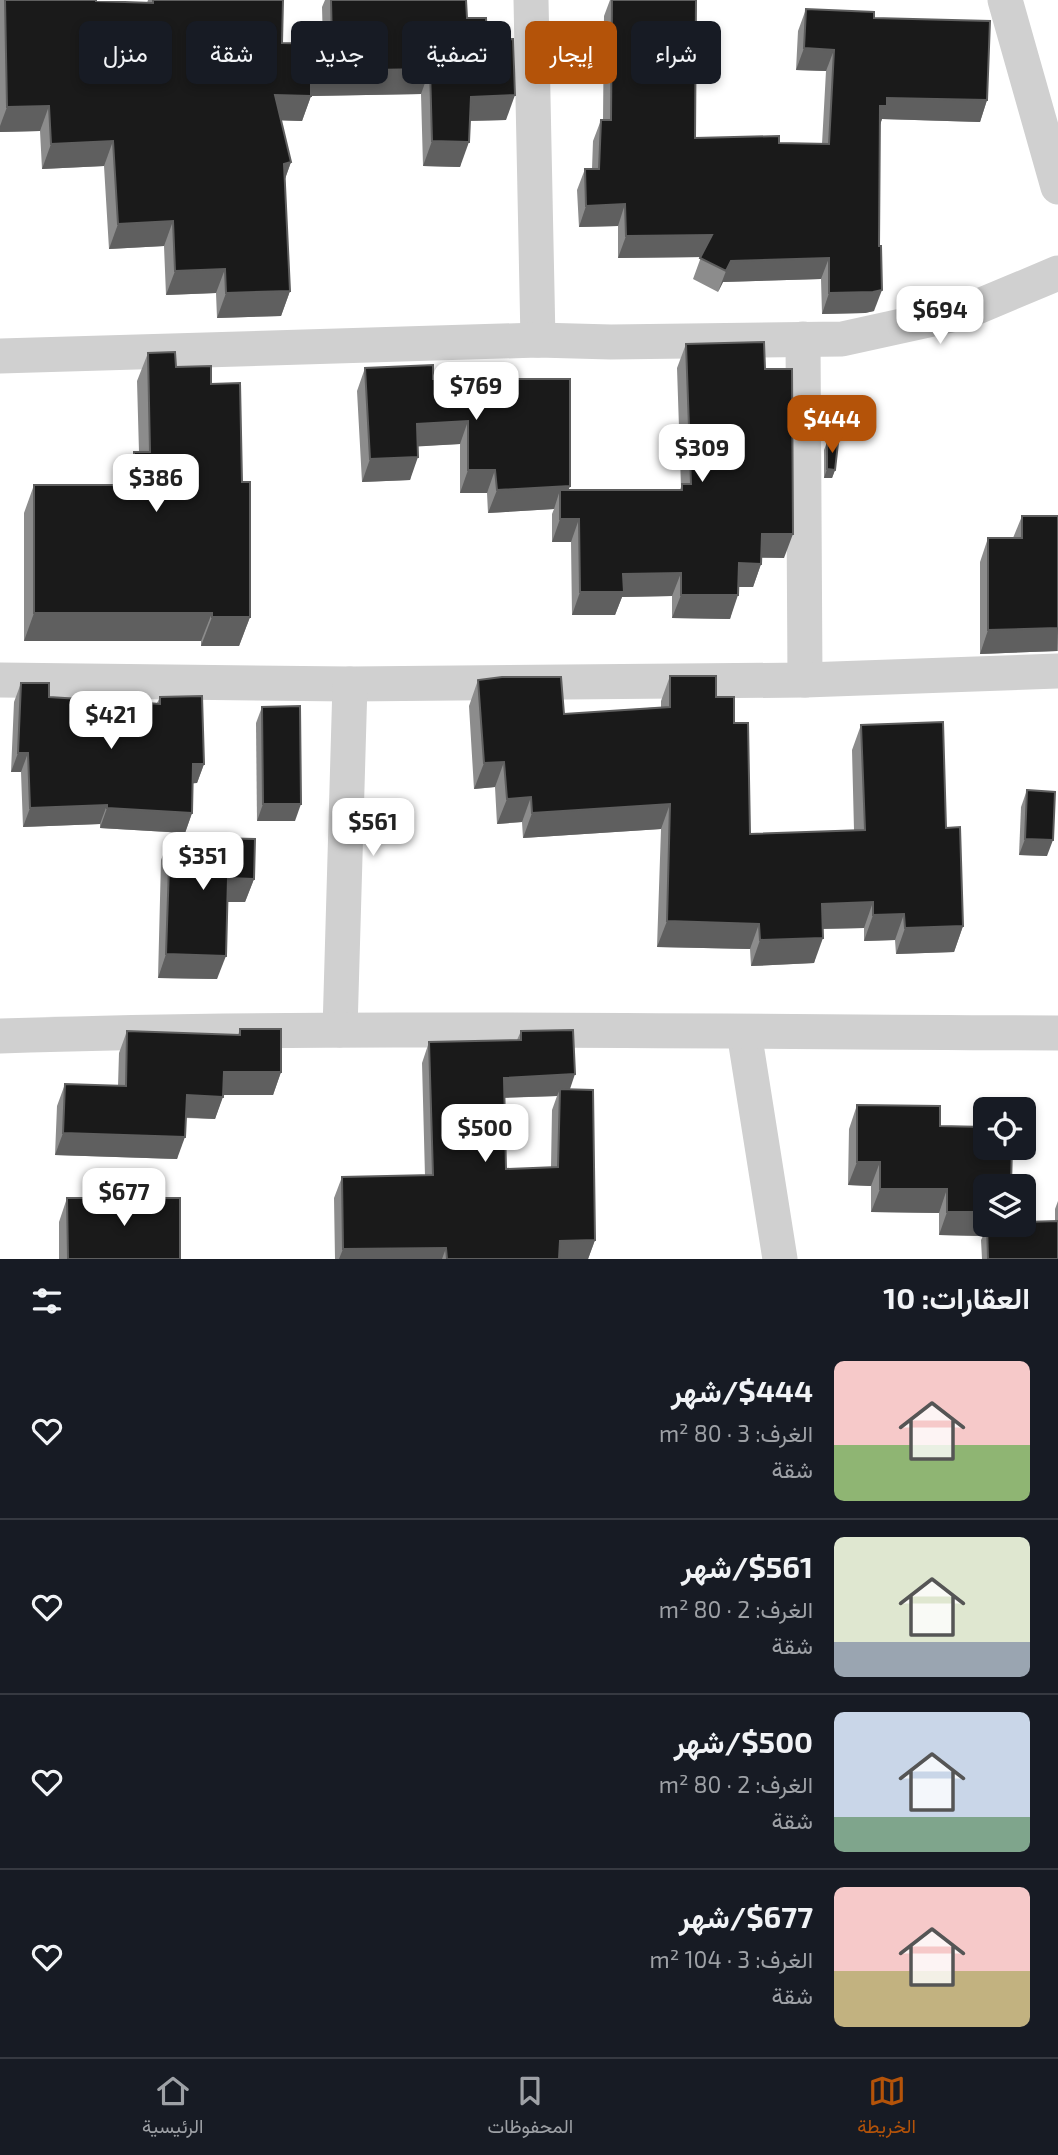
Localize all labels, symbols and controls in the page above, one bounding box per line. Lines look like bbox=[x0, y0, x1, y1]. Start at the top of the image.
chip: منزل bbox=[79, 21, 172, 84]
chip: شقة bbox=[186, 21, 277, 84]
chip: جديد bbox=[291, 21, 388, 84]
chip: تصفية bbox=[402, 21, 511, 84]
chip: إيجار bbox=[525, 21, 617, 84]
chip: شراء bbox=[631, 21, 721, 84]
pin: $694 bbox=[899, 286, 981, 346]
text: $694 bbox=[912, 295, 968, 323]
pin: $769 bbox=[435, 362, 517, 422]
text: $769 bbox=[450, 371, 502, 399]
pin: $444 bbox=[791, 396, 873, 455]
text: $444 bbox=[803, 404, 861, 432]
pin: $309 bbox=[661, 424, 743, 484]
text: $309 bbox=[675, 433, 729, 461]
pin: $386 bbox=[115, 454, 197, 514]
text: $386 bbox=[129, 463, 183, 491]
pin: $421 bbox=[70, 692, 152, 751]
text: $421 bbox=[85, 700, 137, 728]
pin: $561 bbox=[332, 798, 414, 858]
text: $561 bbox=[348, 807, 398, 835]
pin: $351 bbox=[162, 832, 244, 892]
text: $351 bbox=[178, 841, 228, 869]
map controls bbox=[973, 1097, 1036, 1237]
button: locate bbox=[973, 1097, 1036, 1160]
pin: $500 bbox=[444, 1104, 526, 1164]
text: $500 bbox=[457, 1113, 513, 1141]
pin: $677 bbox=[83, 1168, 165, 1228]
button: layers bbox=[973, 1174, 1036, 1237]
text: $677 bbox=[98, 1177, 150, 1205]
text: العقارات: 10 bbox=[883, 1279, 1030, 1315]
icon: filters bbox=[28, 1282, 66, 1320]
text: $444/شهر bbox=[671, 1372, 813, 1408]
icon: home bbox=[890, 1389, 974, 1473]
icon: heart bbox=[28, 1412, 66, 1450]
text: الغرف: 3 · 80 m² bbox=[659, 1419, 813, 1447]
text: شقة bbox=[771, 1455, 813, 1483]
text: $561/شهر bbox=[681, 1548, 813, 1584]
icon: home bbox=[890, 1565, 974, 1649]
icon: heart bbox=[28, 1588, 66, 1626]
text: الغرف: 2 · 80 m² bbox=[659, 1595, 813, 1623]
text: شقة bbox=[771, 1631, 813, 1659]
text: $500/شهر bbox=[674, 1723, 813, 1759]
icon: home bbox=[890, 1740, 974, 1824]
icon: heart bbox=[28, 1763, 66, 1801]
text: الغرف: 2 · 80 m² bbox=[659, 1770, 813, 1798]
text: شقة bbox=[771, 1806, 813, 1834]
text: $677/شهر bbox=[679, 1898, 813, 1934]
icon: home bbox=[890, 1915, 974, 1999]
icon: heart bbox=[28, 1938, 66, 1976]
text: الغرف: 3 · 104 m² bbox=[650, 1945, 813, 1973]
text: شقة bbox=[771, 1981, 813, 2009]
tab: الرئيسية bbox=[142, 2072, 203, 2143]
tab: المحفوظات bbox=[488, 2072, 573, 2143]
tab: الخريطة bbox=[857, 2072, 916, 2143]

